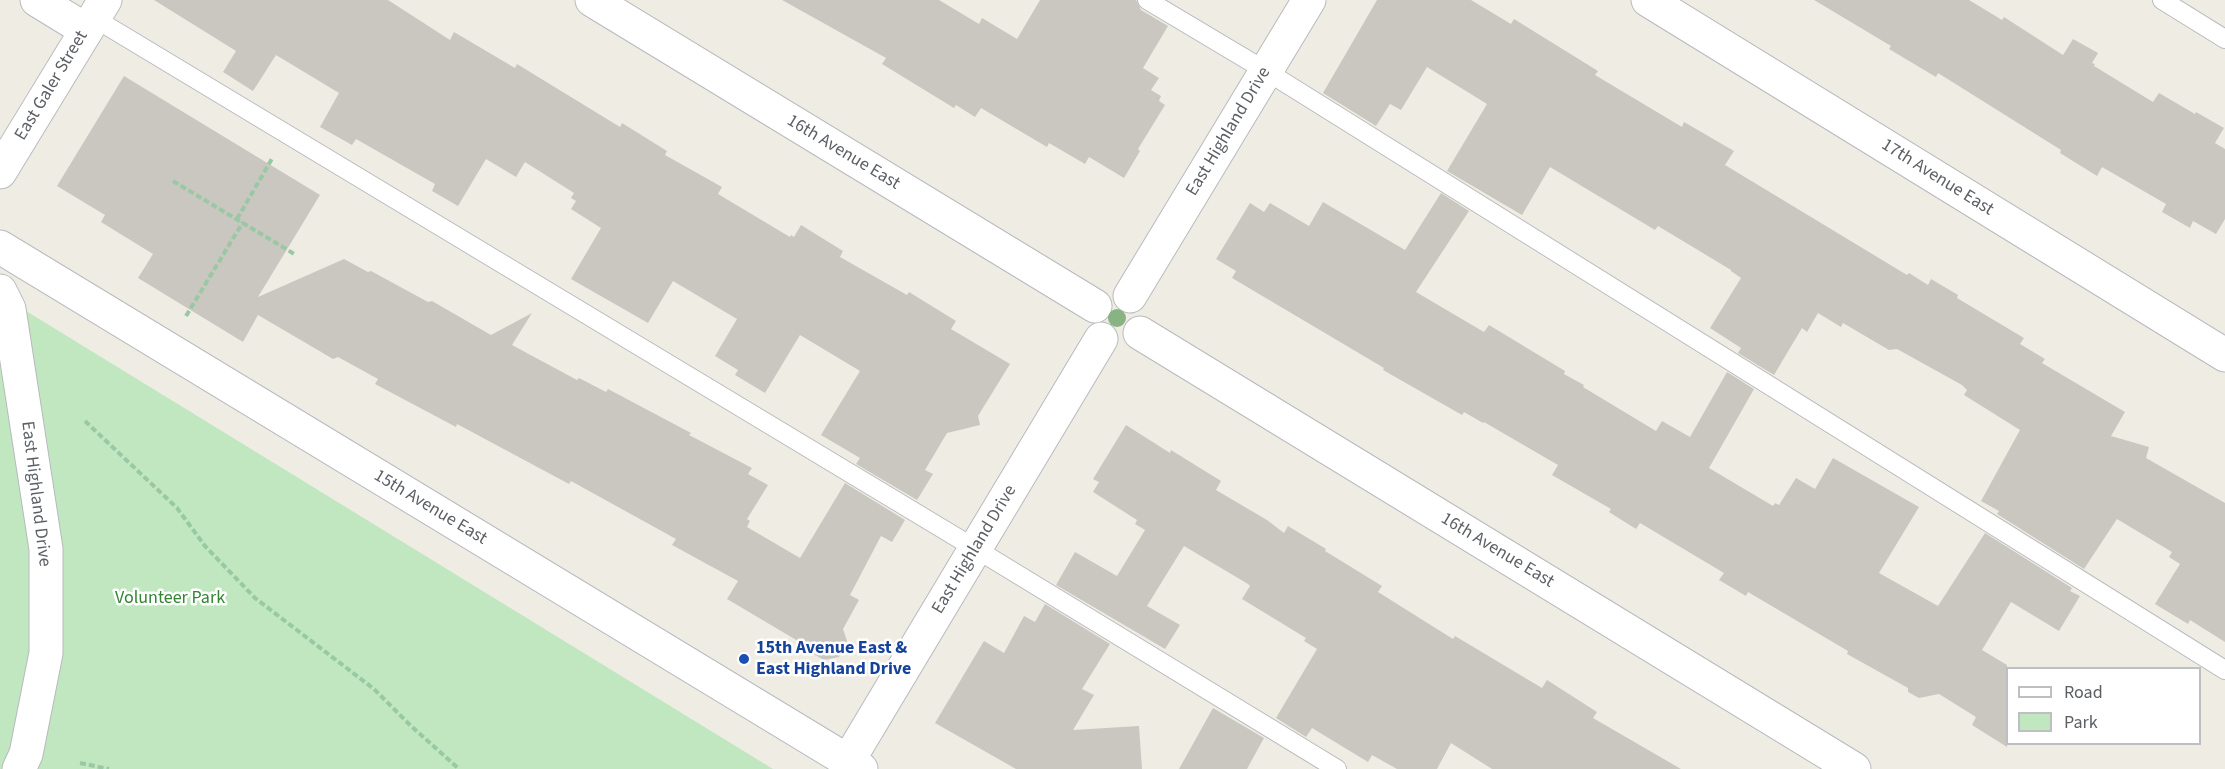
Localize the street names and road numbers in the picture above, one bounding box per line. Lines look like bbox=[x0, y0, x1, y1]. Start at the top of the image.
street label: East Galer Street bbox=[11, 27, 93, 145]
street label: East Highland Drive bbox=[1182, 64, 1276, 200]
street label: 16th Avenue East bbox=[782, 111, 904, 195]
street label: 17th Avenue East bbox=[1877, 135, 1997, 221]
street label: East Highland Drive bbox=[15, 420, 55, 568]
street label: 15th Avenue East bbox=[369, 466, 491, 550]
street label: East Highland Drive bbox=[928, 482, 1022, 618]
street label: 16th Avenue East bbox=[1436, 509, 1558, 593]

